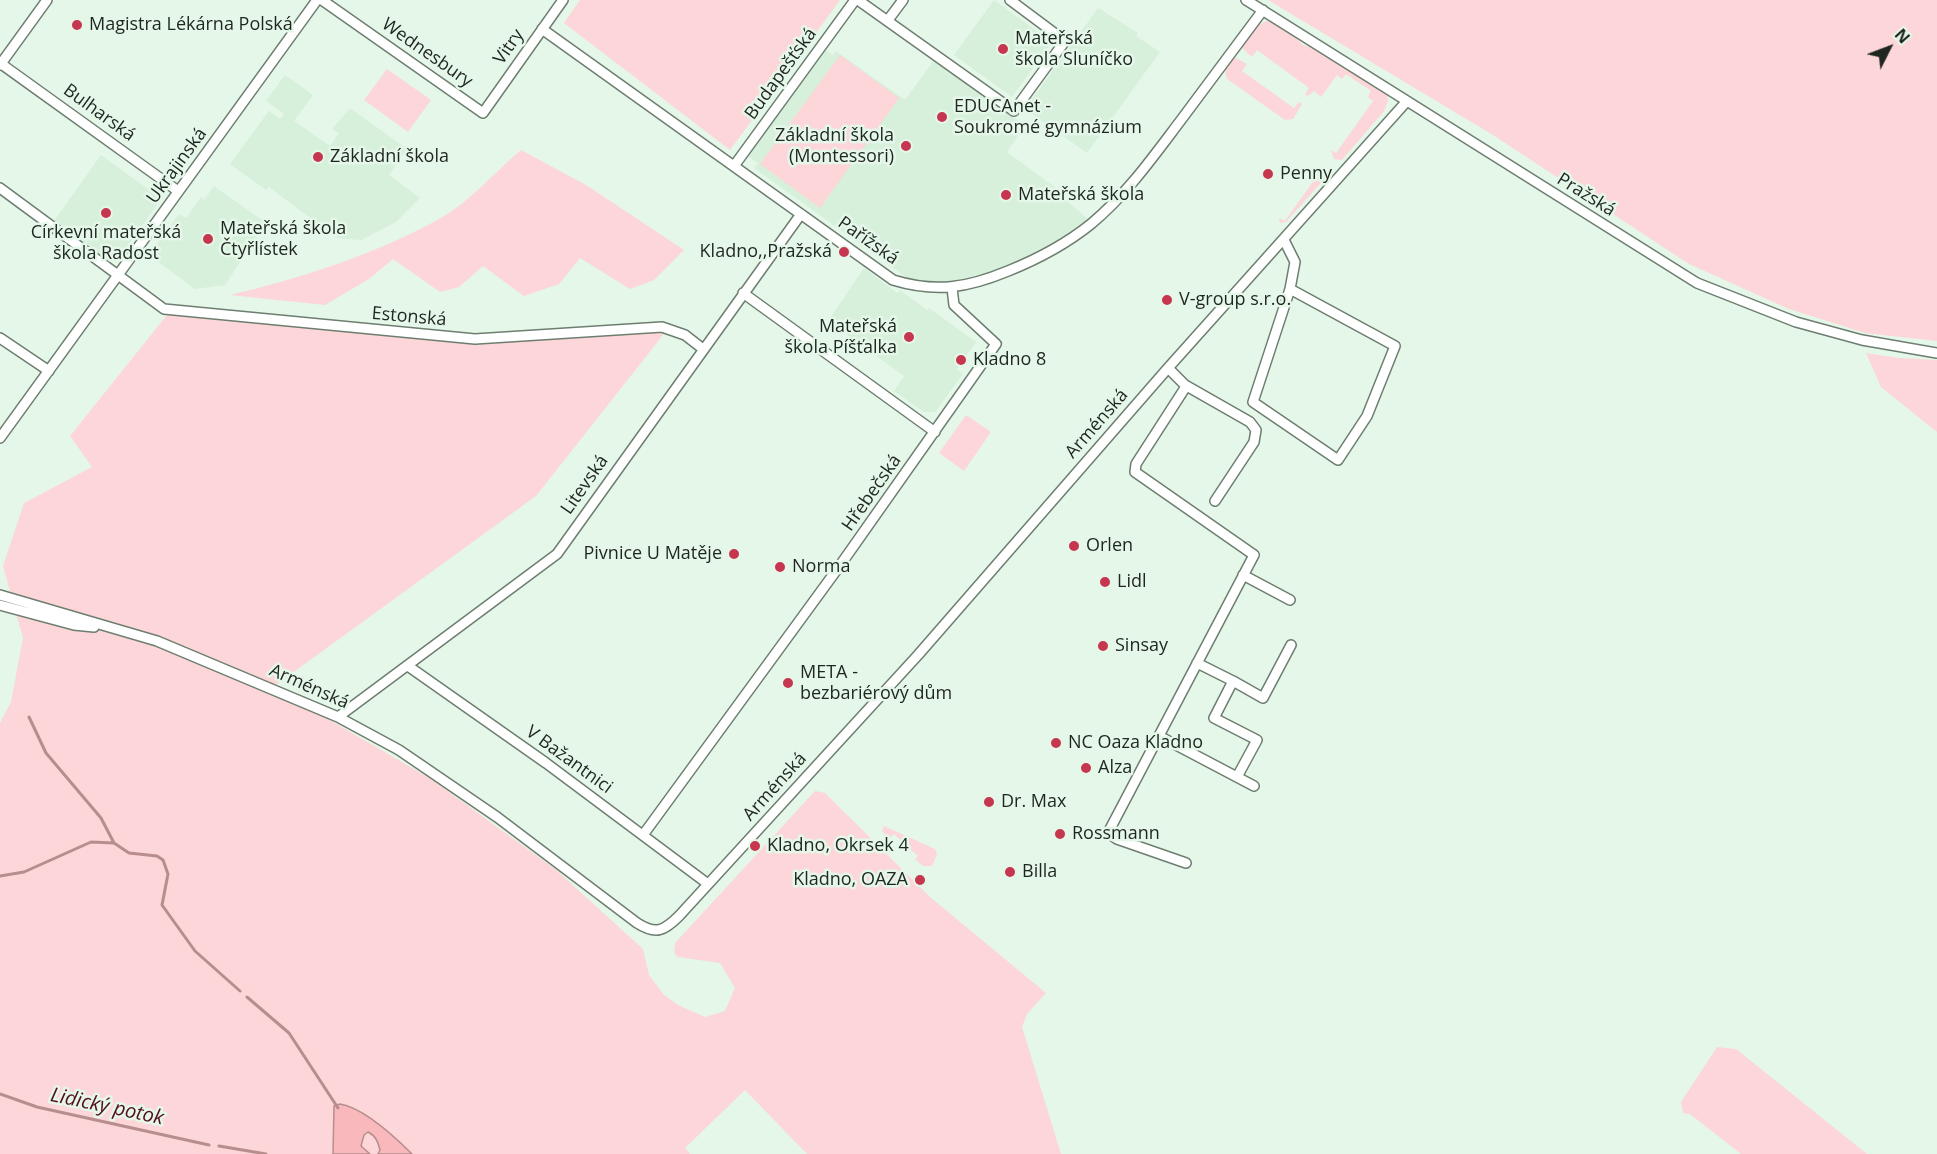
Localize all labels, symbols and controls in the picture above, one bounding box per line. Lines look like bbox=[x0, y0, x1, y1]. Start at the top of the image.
place label: Magistra Lékárna Polská bbox=[89, 14, 293, 36]
street label: Wednesbury bbox=[377, 14, 477, 92]
marker: Magistra Lékárna Polská bbox=[70, 18, 84, 32]
north arrow bbox=[1859, 18, 1919, 78]
street label: Budapešťská bbox=[741, 24, 821, 124]
text: N bbox=[1890, 24, 1915, 48]
street label: Vitry bbox=[489, 25, 529, 69]
place label: Mateřská škola Sluníčko bbox=[1015, 28, 1133, 70]
marker: Mateřská škola Sluníčko bbox=[996, 42, 1010, 56]
street label: Bulharská bbox=[59, 80, 139, 146]
place label: EDUCAnet - Soukromé gymnázium bbox=[954, 96, 1142, 138]
marker: EDUCAnet - Soukromé gymnázium bbox=[935, 110, 949, 124]
street label: Ukrajinská bbox=[142, 124, 212, 208]
place label: Základní škola (Montessori) bbox=[775, 125, 894, 168]
marker: Základní škola (Montessori) bbox=[899, 139, 913, 153]
place label: Základní škola bbox=[330, 146, 449, 168]
marker: Základní škola bbox=[311, 150, 325, 164]
place label: Penny bbox=[1280, 163, 1332, 185]
marker: Penny bbox=[1261, 167, 1275, 181]
street label: Pražská bbox=[1553, 169, 1619, 221]
place label: Mateřská škola bbox=[1018, 184, 1144, 206]
marker: Mateřská škola bbox=[999, 188, 1013, 202]
marker: Církevní mateřská škola Radost bbox=[99, 206, 113, 220]
street label: Pařížská bbox=[833, 212, 903, 270]
place label: Mateřská škola Čtyřlístek bbox=[220, 218, 346, 260]
place label: Církevní mateřská škola Radost bbox=[31, 222, 181, 264]
marker: Mateřská škola Čtyřlístek bbox=[201, 232, 215, 246]
place label: Kladno,,Pražská bbox=[700, 241, 832, 263]
marker: Kladno,,Pražská bbox=[837, 245, 851, 259]
place label: V-group s.r.o. bbox=[1179, 289, 1291, 311]
marker: V-group s.r.o. bbox=[1160, 293, 1174, 307]
street label: Estonská bbox=[371, 303, 447, 331]
place label: Mateřská škola Píšťalka bbox=[785, 316, 897, 358]
marker: Mateřská škola Píšťalka bbox=[902, 330, 916, 344]
place label: Kladno 8 bbox=[973, 349, 1046, 371]
marker: Kladno 8 bbox=[954, 353, 968, 367]
street label: Arménská bbox=[1061, 385, 1133, 463]
street label: Litevská bbox=[557, 451, 613, 519]
street label: Hřebečská bbox=[838, 451, 906, 535]
place label: Orlen bbox=[1086, 535, 1133, 557]
marker: Orlen bbox=[1067, 539, 1081, 553]
place label: Pivnice U Matěje bbox=[583, 543, 722, 565]
marker: Pivnice U Matěje bbox=[727, 547, 741, 561]
place label: Norma bbox=[792, 556, 850, 578]
marker: Norma bbox=[773, 560, 787, 574]
place label: Lidl bbox=[1117, 571, 1146, 593]
marker: Lidl bbox=[1098, 575, 1112, 589]
place label: Sinsay bbox=[1115, 635, 1168, 657]
marker: Sinsay bbox=[1096, 639, 1110, 653]
street label: Arménská bbox=[266, 660, 352, 714]
place label: META - bezbariérový dům bbox=[800, 662, 952, 704]
marker: META - bezbariérový dům bbox=[781, 676, 795, 690]
street label: V Bažantnici bbox=[522, 721, 616, 799]
place label: NC Oaza Kladno bbox=[1068, 732, 1203, 754]
marker: NC Oaza Kladno bbox=[1049, 736, 1063, 750]
street label: Arménská bbox=[739, 748, 811, 826]
place label: Alza bbox=[1098, 757, 1132, 779]
marker: Alza bbox=[1079, 761, 1093, 775]
place label: Dr. Max bbox=[1001, 791, 1066, 813]
marker: Dr. Max bbox=[982, 795, 996, 809]
place label: Rossmann bbox=[1072, 823, 1160, 845]
marker: Rossmann bbox=[1053, 827, 1067, 841]
place label: Kladno, Okrsek 4 bbox=[767, 835, 909, 857]
marker: Kladno, Okrsek 4 bbox=[748, 839, 762, 853]
place label: Billa bbox=[1022, 861, 1057, 883]
marker: Billa bbox=[1003, 865, 1017, 879]
place label: Kladno, OAZA bbox=[793, 869, 908, 891]
marker: Kladno, OAZA bbox=[913, 873, 927, 887]
water label: Lidický potok bbox=[48, 1083, 166, 1131]

